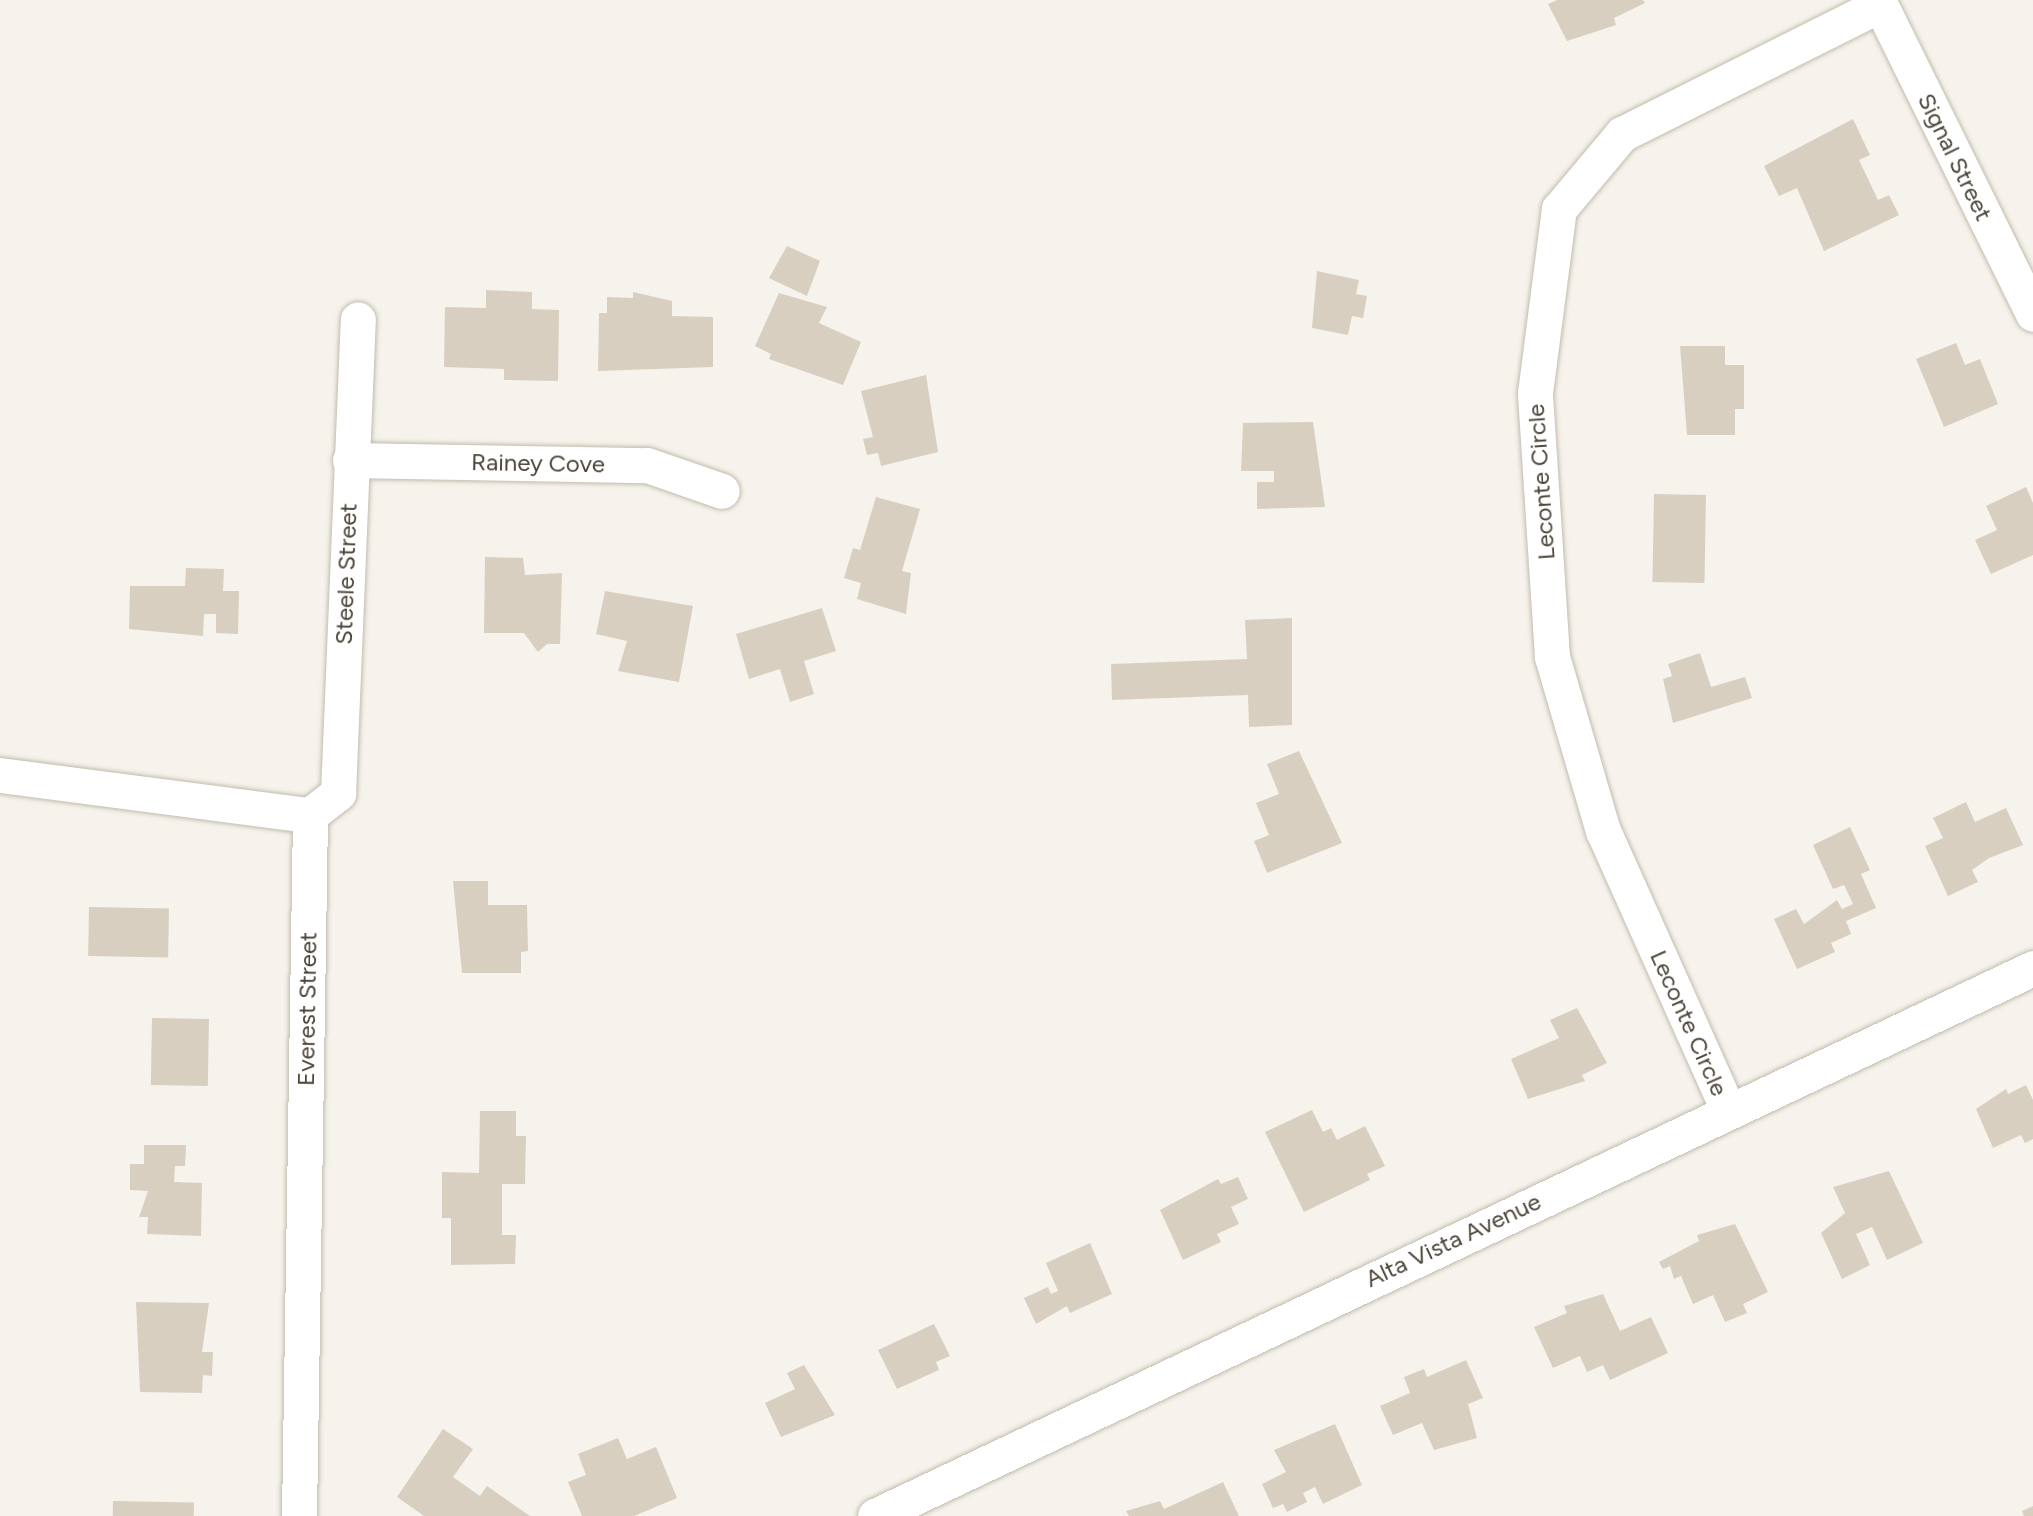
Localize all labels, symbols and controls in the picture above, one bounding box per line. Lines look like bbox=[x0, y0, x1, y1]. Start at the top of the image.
street label: Signal Street bbox=[1912, 88, 1998, 226]
street label: Leconte Circle bbox=[1521, 403, 1561, 561]
street label: Rainey Cove bbox=[471, 447, 605, 479]
street label: Steele Street bbox=[329, 503, 363, 645]
street label: Everest Street bbox=[291, 932, 323, 1086]
street label: Leconte Circle bbox=[1644, 946, 1734, 1100]
street label: Alta Vista Avenue bbox=[1361, 1187, 1545, 1293]

